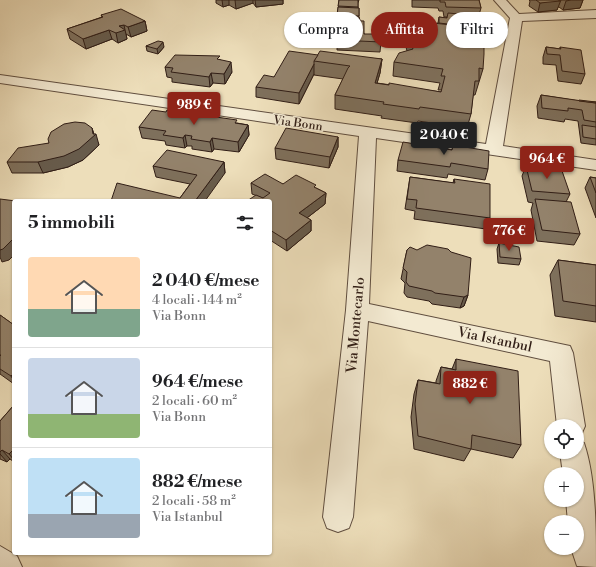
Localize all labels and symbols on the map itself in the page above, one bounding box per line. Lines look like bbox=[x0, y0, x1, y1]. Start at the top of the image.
pin: 989 € bbox=[166, 92, 222, 126]
street label: Via Bonn bbox=[271, 112, 324, 134]
pin: 2 040 € bbox=[407, 122, 481, 156]
pin: 964 € bbox=[519, 146, 575, 180]
pin: 776 € bbox=[481, 218, 537, 252]
street label: Via Montecarlo bbox=[343, 276, 369, 375]
street label: Via Istanbul bbox=[455, 323, 534, 357]
pin: 882 € bbox=[442, 371, 498, 405]

